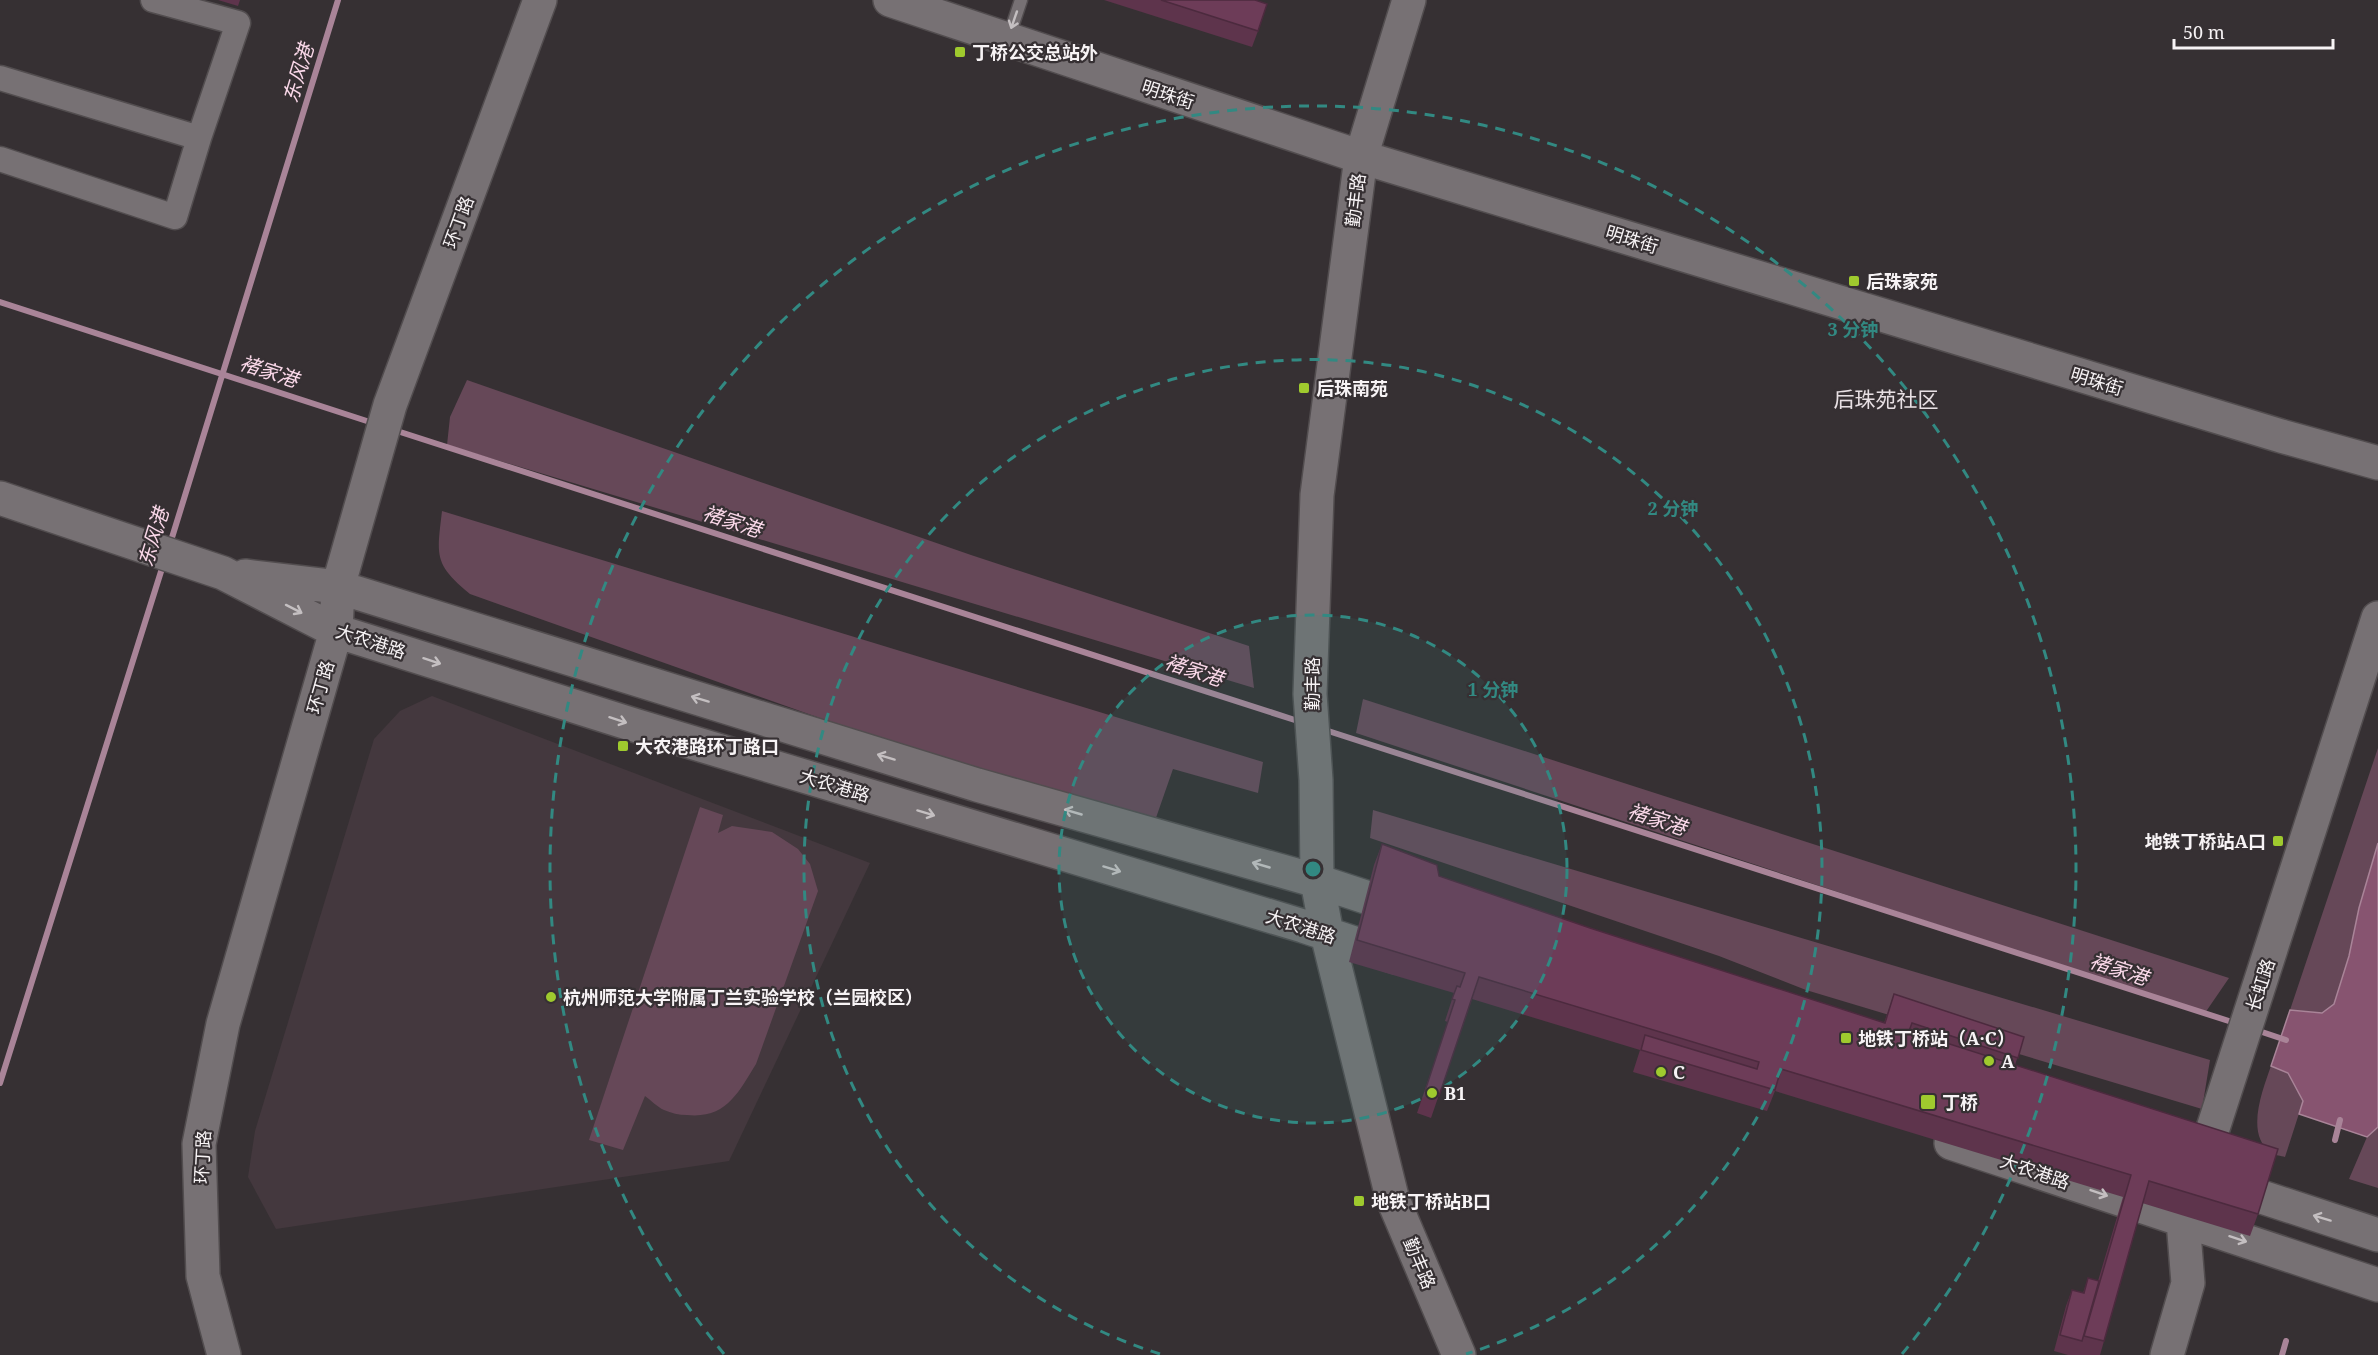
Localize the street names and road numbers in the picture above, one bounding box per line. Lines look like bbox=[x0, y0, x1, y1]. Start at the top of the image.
street label: 明珠街 bbox=[1139, 74, 1197, 114]
street label: 勤丰路 bbox=[1340, 172, 1370, 228]
street label: 环丁路 bbox=[437, 193, 479, 251]
street label: 明珠街 bbox=[1603, 220, 1661, 258]
street label: 明珠街 bbox=[2068, 362, 2126, 400]
street label: 大农港路 bbox=[333, 618, 409, 664]
street label: 勤丰路 bbox=[1300, 657, 1324, 711]
street label: 环丁路 bbox=[301, 658, 339, 716]
street label: 大农港路 bbox=[797, 763, 873, 807]
street label: 大农港路 bbox=[1263, 903, 1339, 949]
street label: 长虹路 bbox=[2240, 956, 2280, 1014]
street label: 环丁路 bbox=[189, 1129, 215, 1185]
street label: 大农港路 bbox=[1997, 1148, 2073, 1194]
street label: 勤丰路 bbox=[1398, 1233, 1442, 1293]

